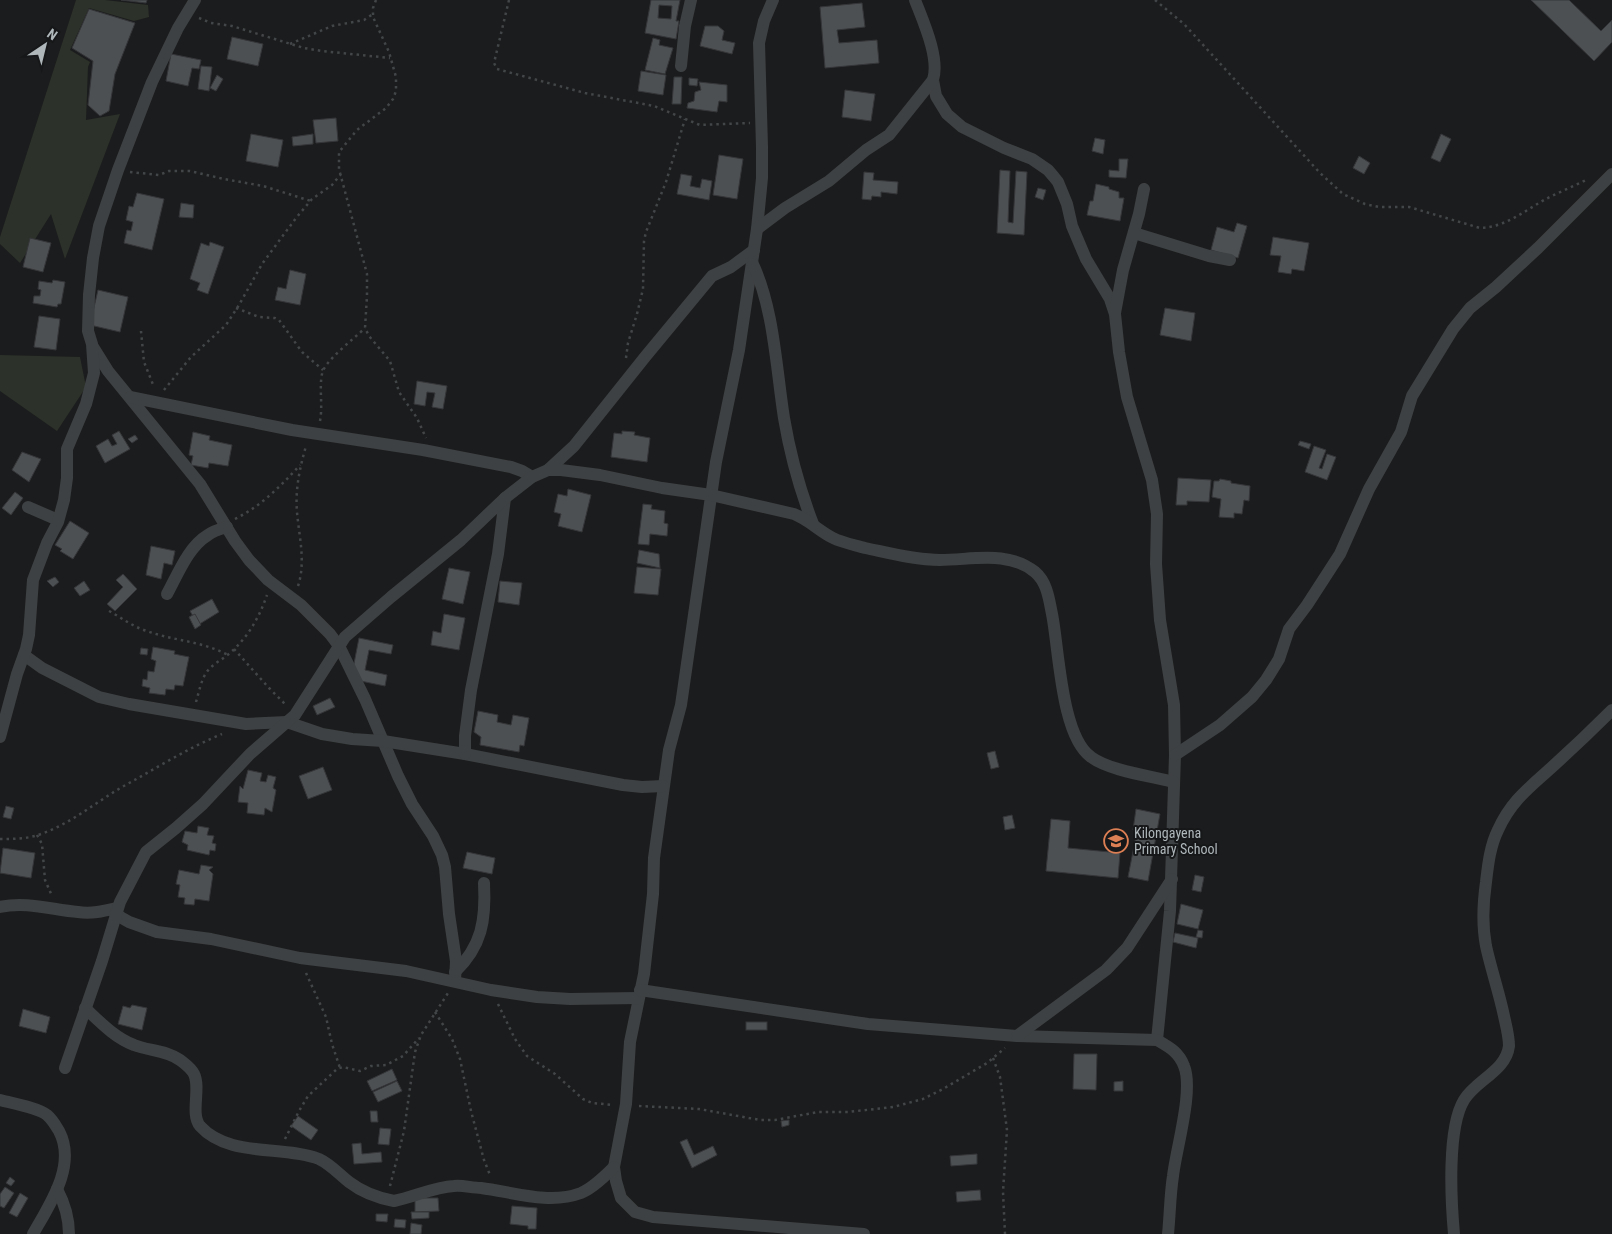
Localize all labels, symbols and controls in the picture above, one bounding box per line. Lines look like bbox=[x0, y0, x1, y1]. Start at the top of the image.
north arrow bbox=[20, 20, 70, 70]
text: N bbox=[44, 25, 61, 43]
place label: Kilongayena Primary School bbox=[1134, 825, 1218, 857]
school or university icon: Kilongayena Primary School bbox=[1103, 828, 1129, 854]

